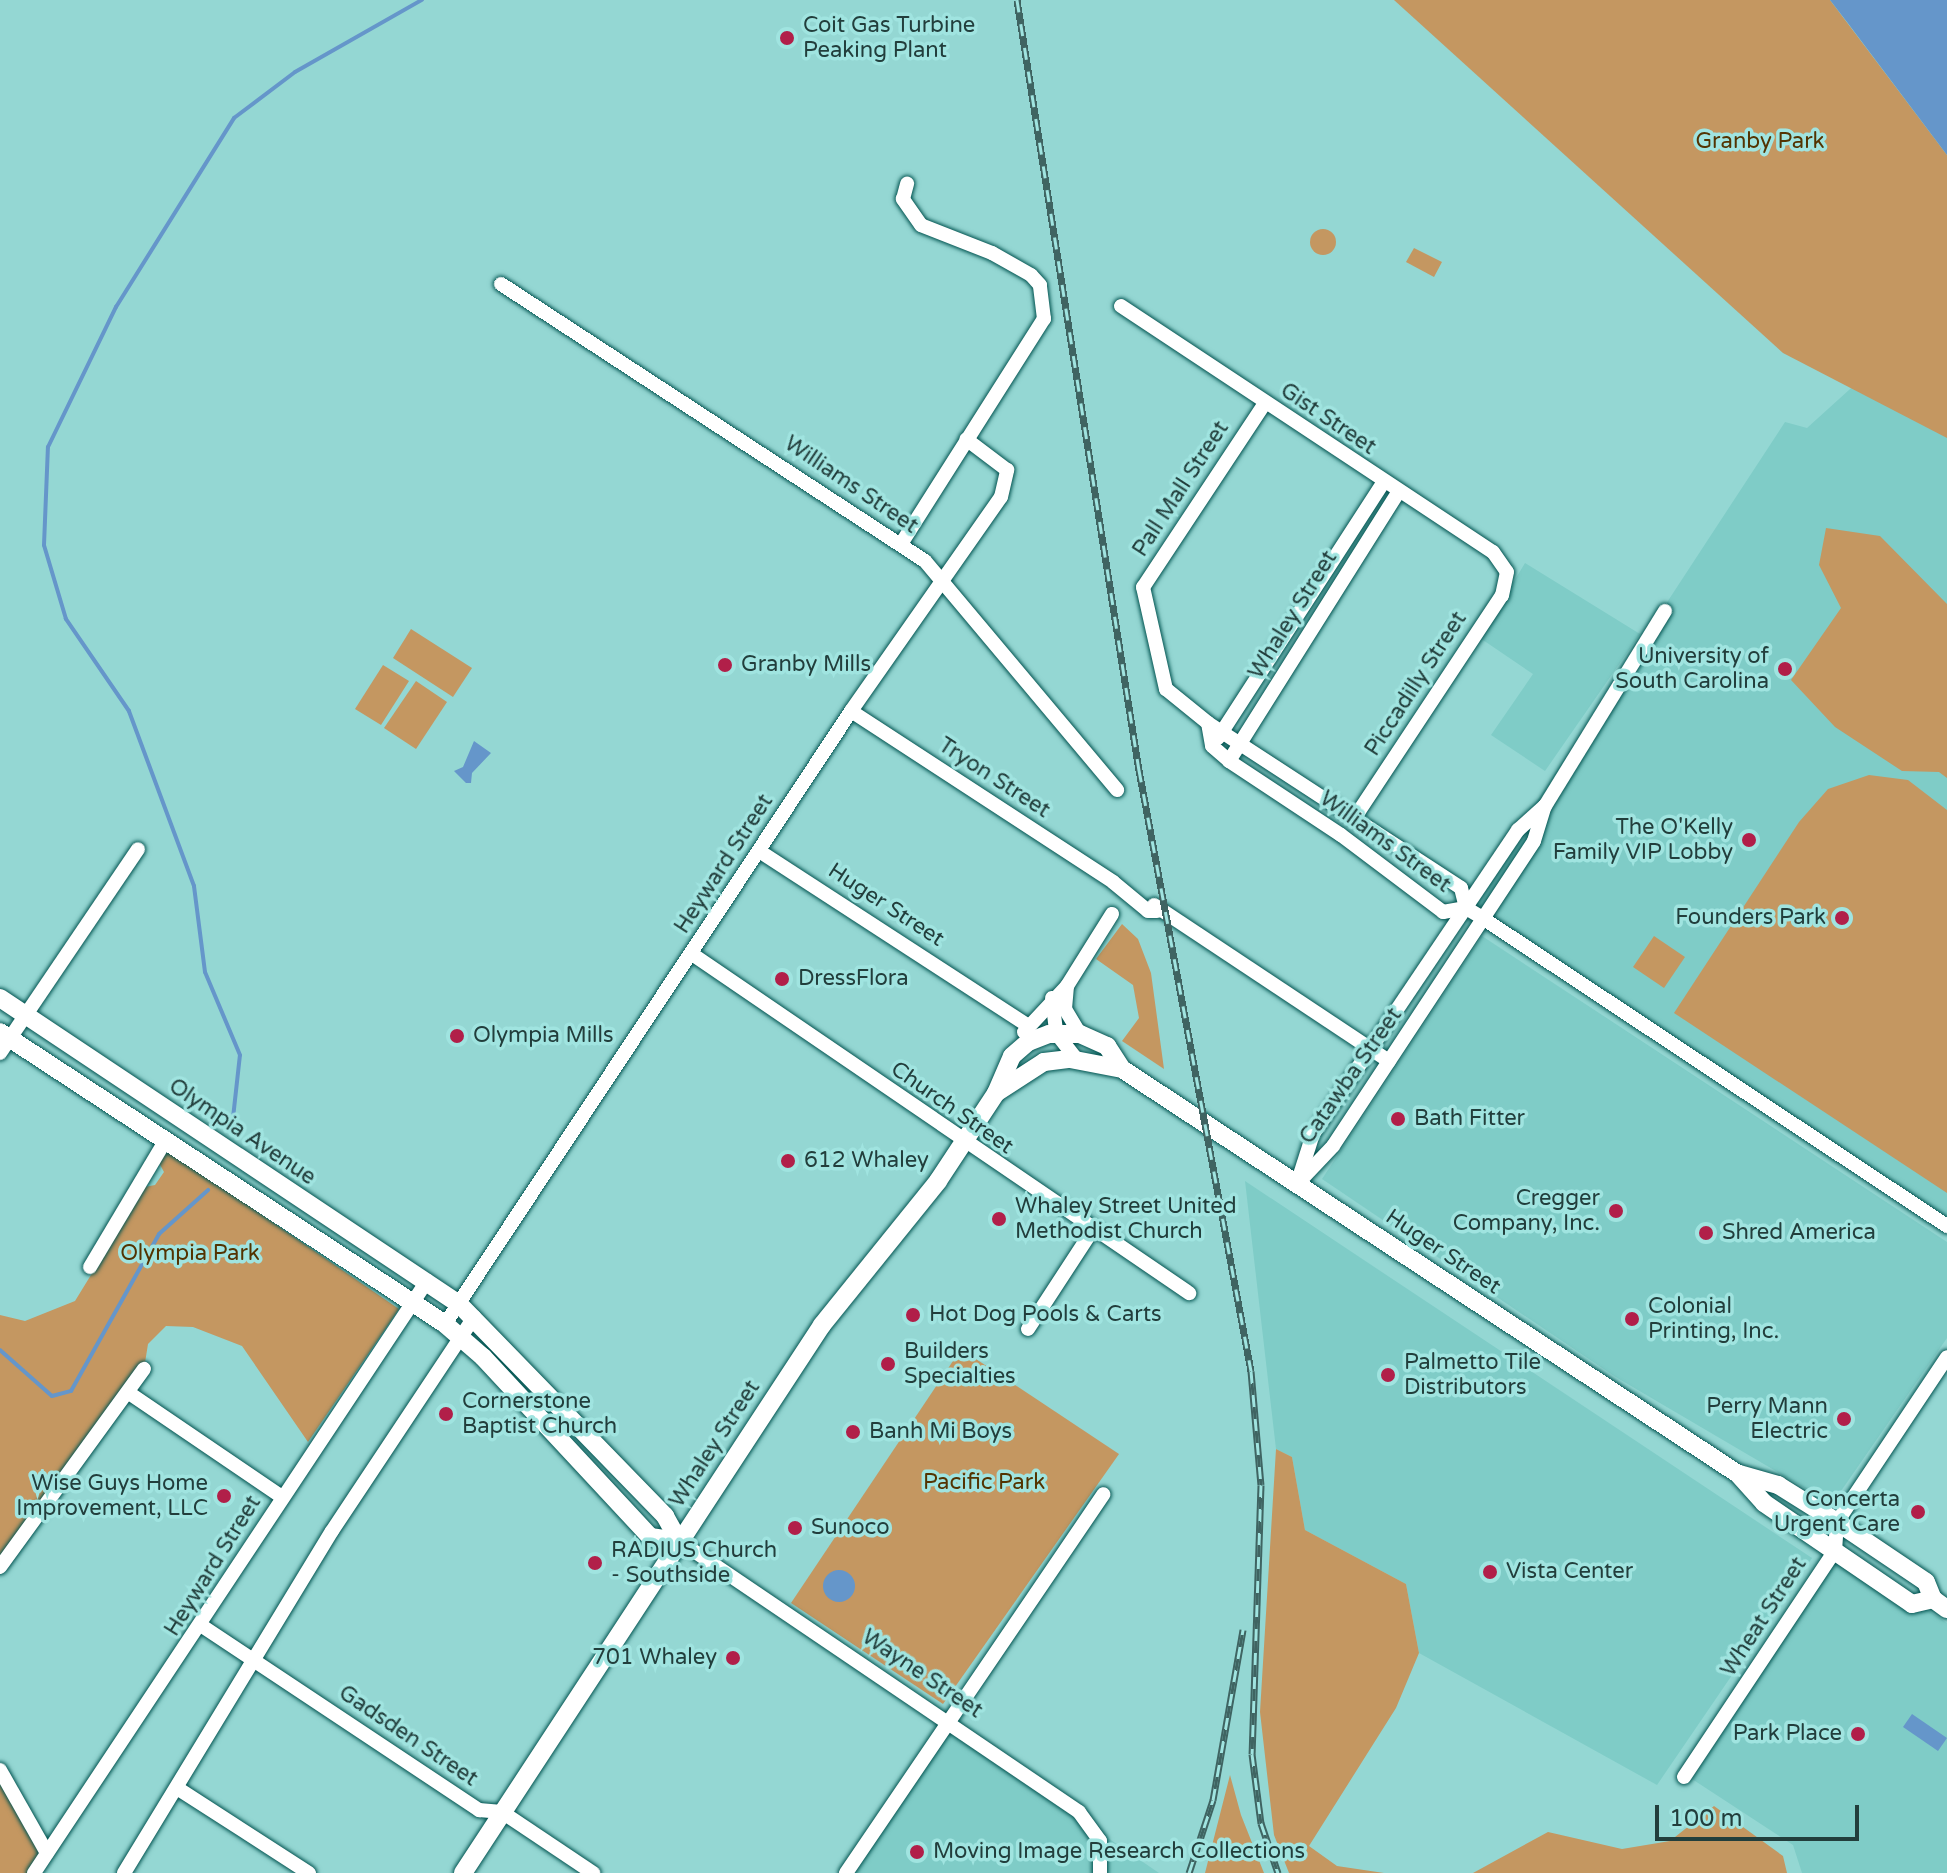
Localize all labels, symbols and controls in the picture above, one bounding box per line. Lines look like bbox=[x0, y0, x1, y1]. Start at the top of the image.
place label: Coit Gas Turbine Peaking Plant bbox=[803, 12, 975, 64]
marker: Coit Gas Turbine Peaking Plant bbox=[778, 29, 796, 47]
park label: Granby Park bbox=[1695, 129, 1825, 155]
street label: Gist Street bbox=[1275, 377, 1381, 461]
street label: Pall Mall Street bbox=[1127, 416, 1235, 562]
street label: Williams Street bbox=[779, 431, 923, 539]
street label: Whaley Street bbox=[1243, 546, 1343, 684]
street label: Piccadilly Street bbox=[1360, 607, 1472, 761]
place label: University of South Carolina bbox=[1615, 643, 1769, 694]
place label: Granby Mills bbox=[741, 652, 871, 678]
marker: Granby Mills bbox=[716, 656, 734, 674]
marker: University of South Carolina bbox=[1776, 660, 1794, 678]
street label: Tryon Street bbox=[933, 732, 1055, 824]
street label: Williams Street bbox=[1314, 786, 1456, 898]
street label: Heyward Street bbox=[669, 789, 779, 939]
place label: The O'Kelly Family VIP Lobby bbox=[1553, 814, 1733, 866]
marker: The O'Kelly Family VIP Lobby bbox=[1740, 831, 1758, 849]
street label: Huger Street bbox=[823, 858, 949, 952]
place label: Founders Park bbox=[1675, 905, 1826, 931]
marker: Founders Park bbox=[1833, 909, 1851, 927]
place label: DressFlora bbox=[798, 966, 909, 992]
marker: DressFlora bbox=[773, 970, 791, 988]
street label: Catawba Street bbox=[1294, 1003, 1408, 1149]
place label: Olympia Mills bbox=[473, 1023, 614, 1049]
marker: Olympia Mills bbox=[448, 1027, 466, 1045]
street label: Church Street bbox=[886, 1056, 1018, 1160]
street label: Olympia Avenue bbox=[164, 1073, 320, 1191]
place label: Bath Fitter bbox=[1414, 1106, 1525, 1132]
marker: Bath Fitter bbox=[1389, 1110, 1407, 1128]
place label: 612 Whaley bbox=[804, 1148, 929, 1174]
marker: 612 Whaley bbox=[779, 1152, 797, 1170]
place label: Cregger Company, Inc. bbox=[1453, 1185, 1600, 1236]
place label: Whaley Street United Methodist Church bbox=[1015, 1193, 1237, 1244]
marker: Cregger Company, Inc. bbox=[1607, 1202, 1625, 1220]
street label: Huger Street bbox=[1380, 1204, 1506, 1300]
marker: Whaley Street United Methodist Church bbox=[990, 1210, 1008, 1228]
place label: Shred America bbox=[1722, 1220, 1876, 1246]
marker: Shred America bbox=[1697, 1224, 1715, 1242]
park label: Olympia Park bbox=[120, 1241, 260, 1267]
place label: Colonial Printing, Inc. bbox=[1648, 1293, 1779, 1344]
place label: Hot Dog Pools & Carts bbox=[929, 1302, 1162, 1328]
marker: Hot Dog Pools & Carts bbox=[904, 1306, 922, 1324]
marker: Colonial Printing, Inc. bbox=[1623, 1310, 1641, 1328]
place label: Builders Specialties bbox=[904, 1338, 1016, 1390]
place label: Palmetto Tile Distributors bbox=[1404, 1349, 1541, 1400]
marker: Builders Specialties bbox=[879, 1355, 897, 1373]
marker: Palmetto Tile Distributors bbox=[1379, 1366, 1397, 1384]
street label: Whaley Street bbox=[664, 1375, 766, 1513]
place label: Cornerstone Baptist Church bbox=[462, 1388, 617, 1440]
place label: Perry Mann Electric bbox=[1706, 1393, 1828, 1444]
marker: Cornerstone Baptist Church bbox=[437, 1405, 455, 1423]
marker: Perry Mann Electric bbox=[1835, 1410, 1853, 1428]
place label: Banh Mi Boys bbox=[869, 1419, 1012, 1445]
marker: Banh Mi Boys bbox=[844, 1423, 862, 1441]
place label: Wise Guys Home Improvement, LLC bbox=[16, 1470, 208, 1522]
park label: Pacific Park bbox=[923, 1470, 1045, 1496]
place label: Concerta Urgent Care bbox=[1774, 1486, 1900, 1538]
marker: Wise Guys Home Improvement, LLC bbox=[215, 1487, 233, 1505]
street label: Heyward Street bbox=[159, 1491, 267, 1641]
marker: Concerta Urgent Care bbox=[1907, 1501, 1929, 1523]
place label: Sunoco bbox=[811, 1515, 890, 1541]
marker: Sunoco bbox=[786, 1519, 804, 1537]
place label: RADIUS Church - Southside bbox=[611, 1537, 777, 1588]
street label: Wheat Street bbox=[1716, 1552, 1812, 1682]
marker: RADIUS Church - Southside bbox=[586, 1554, 604, 1572]
place label: Vista Center bbox=[1506, 1559, 1633, 1585]
marker: Vista Center bbox=[1481, 1563, 1499, 1581]
street label: Wayne Street bbox=[857, 1624, 987, 1724]
place label: 701 Whaley bbox=[592, 1645, 717, 1671]
marker: 701 Whaley bbox=[724, 1649, 742, 1667]
street label: Gadsden Street bbox=[334, 1680, 482, 1792]
place label: Park Place bbox=[1733, 1721, 1842, 1747]
marker: Park Place bbox=[1849, 1725, 1867, 1743]
scale bar bbox=[1659, 1789, 1863, 1839]
text: 100 m bbox=[1669, 1804, 1743, 1833]
place label: Moving Image Research Collections bbox=[933, 1839, 1305, 1865]
marker: Moving Image Research Collections bbox=[908, 1843, 926, 1861]

